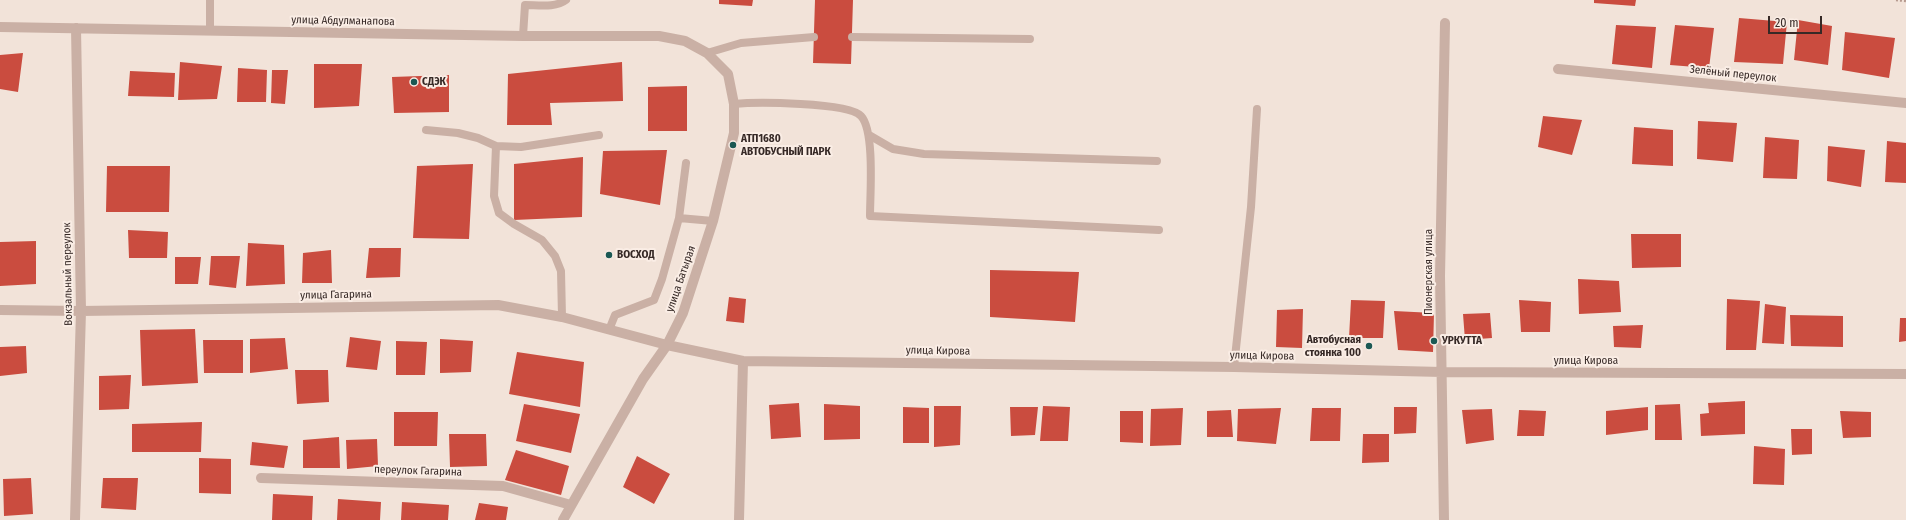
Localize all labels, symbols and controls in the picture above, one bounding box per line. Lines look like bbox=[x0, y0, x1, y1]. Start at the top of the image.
scale bar bbox=[1770, 8, 1824, 34]
street label: улица Абдулманапова bbox=[291, 13, 395, 29]
text: 20 m bbox=[1775, 16, 1799, 30]
street label: Зелёный переулок bbox=[1689, 63, 1777, 85]
place label: СДЭК bbox=[422, 75, 446, 89]
marker: СДЭК bbox=[409, 77, 419, 87]
place label: АТП1680 АВТОБУСНЫЙ ПАРК bbox=[741, 132, 831, 158]
marker: АТП1680 АВТОБУСНЫЙ ПАРК bbox=[728, 140, 738, 150]
street label: Вокзальный переулок bbox=[60, 222, 76, 326]
street label: Пионерская улица bbox=[1422, 229, 1436, 315]
street label: улица Батырая bbox=[663, 244, 699, 314]
place label: ВОСХОД bbox=[617, 248, 655, 262]
marker: ВОСХОД bbox=[604, 250, 614, 260]
street label: улица Гагарина bbox=[300, 288, 372, 302]
place label: Автобусная стоянка 100 bbox=[1305, 333, 1361, 359]
place label: УРКУТТА bbox=[1442, 334, 1482, 348]
marker: УРКУТТА bbox=[1429, 336, 1439, 346]
marker: Автобусная стоянка 100 bbox=[1364, 341, 1374, 351]
street label: улица Кирова bbox=[906, 344, 970, 358]
street label: улица Кирова bbox=[1230, 349, 1294, 363]
street label: улица Кирова bbox=[1554, 354, 1618, 368]
street label: переулок Гагарина bbox=[374, 463, 462, 479]

